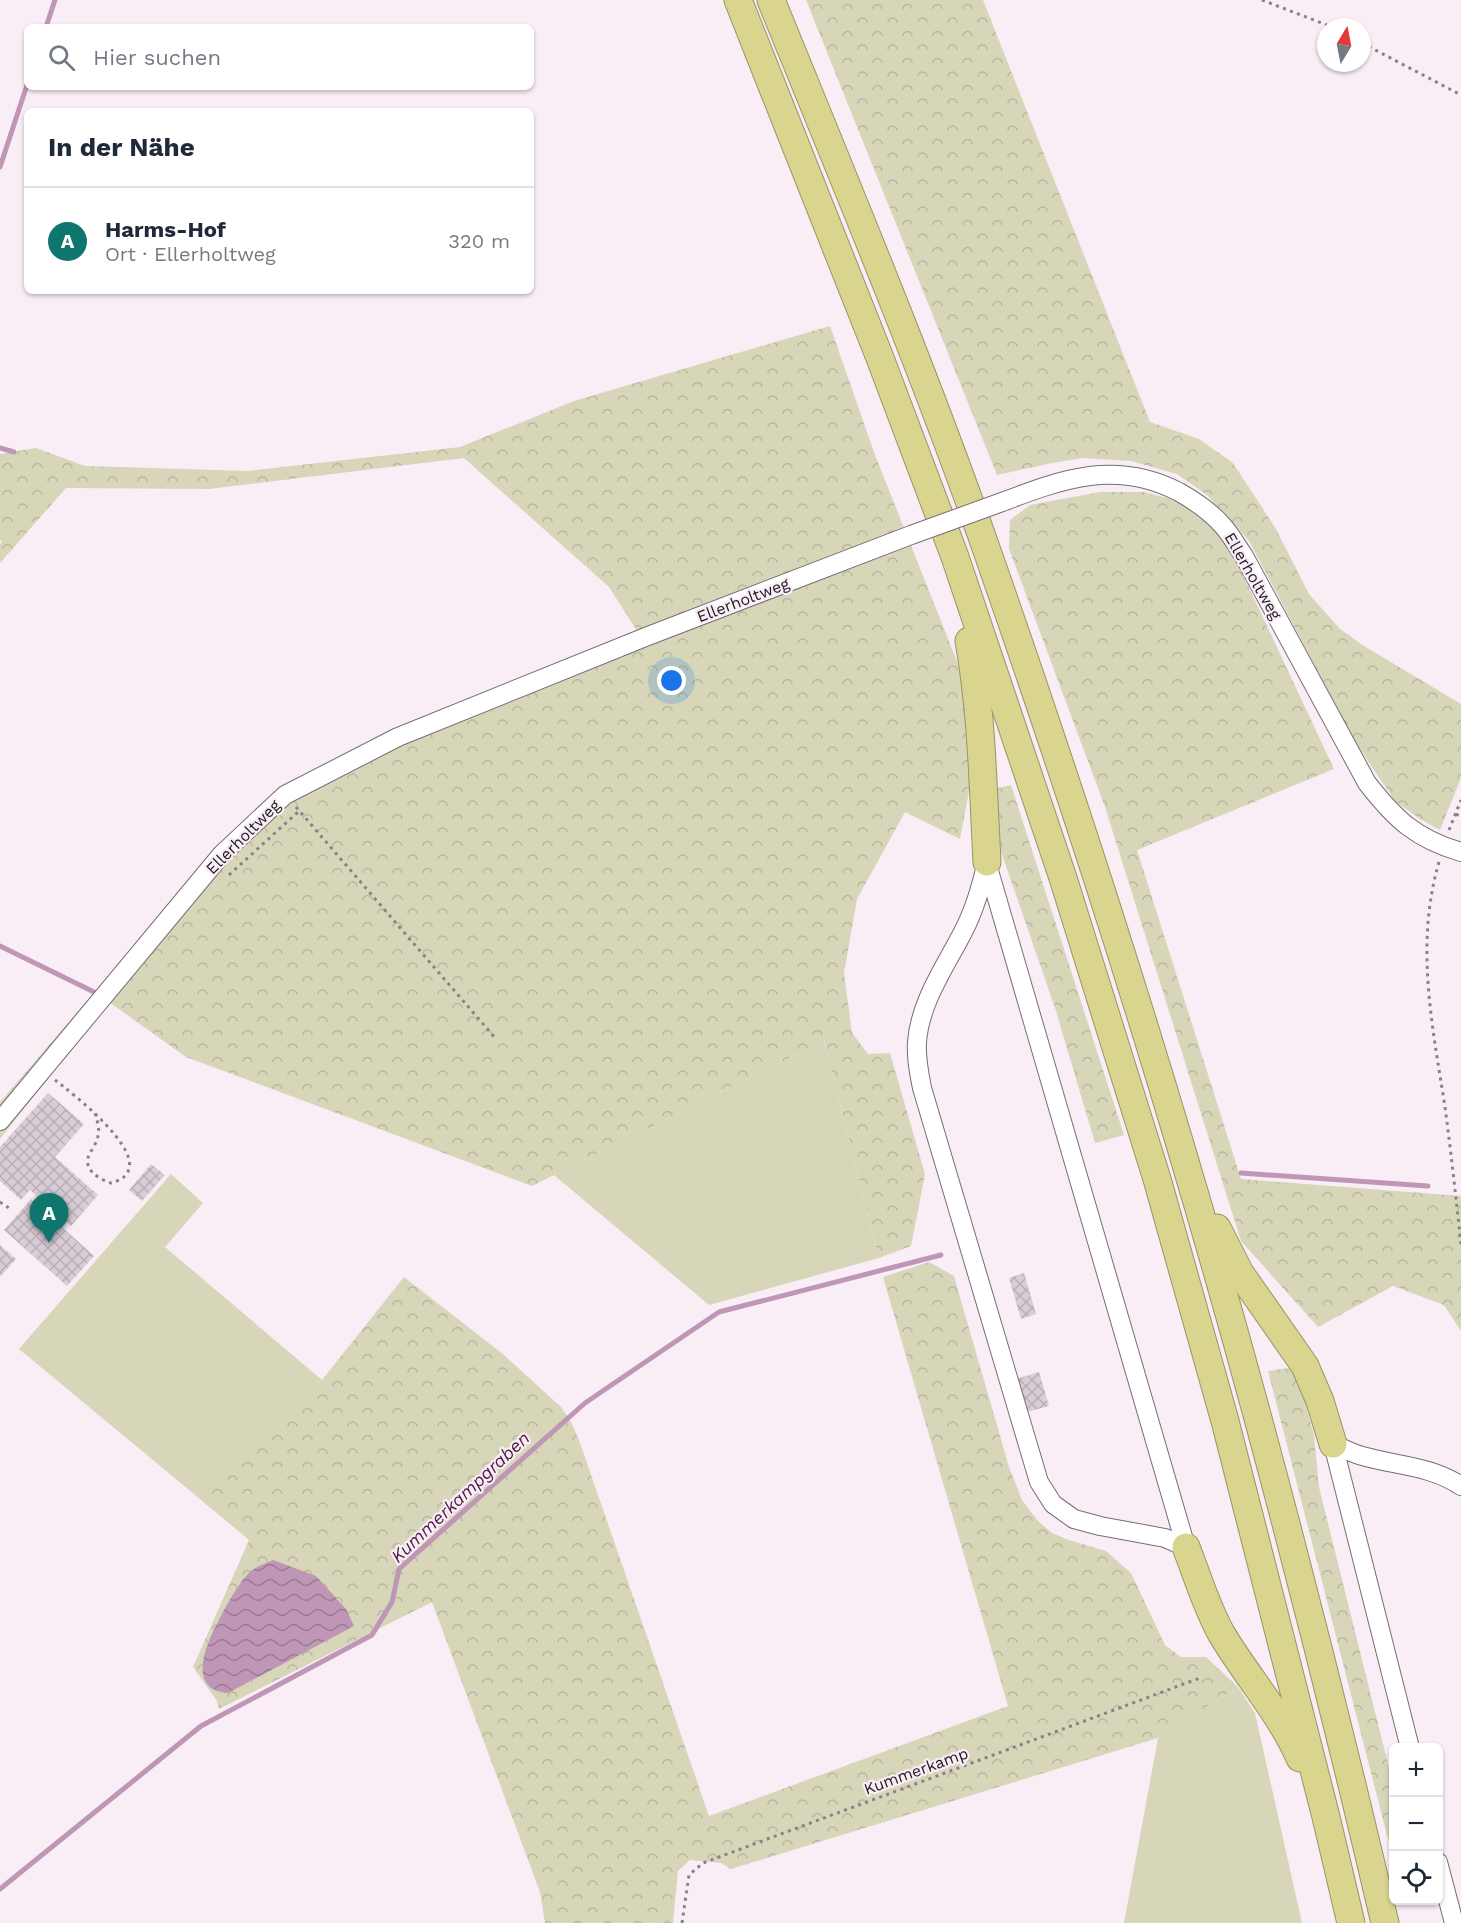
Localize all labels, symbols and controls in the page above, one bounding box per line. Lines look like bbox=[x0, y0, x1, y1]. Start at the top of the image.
north arrow bbox=[1317, 18, 1371, 72]
search box bbox=[24, 24, 534, 90]
icon: search bbox=[45, 41, 78, 74]
text: Hier suchen bbox=[93, 45, 221, 70]
text: In der Nähe bbox=[48, 132, 195, 162]
text: Harms-Hof bbox=[105, 217, 226, 242]
text: A bbox=[61, 229, 74, 253]
text: 320 m bbox=[448, 229, 510, 253]
text: Ort · Ellerholtweg bbox=[105, 242, 276, 266]
street label: Ellerholtweg bbox=[1220, 529, 1286, 623]
street label: Ellerholtweg bbox=[694, 574, 792, 626]
your location bbox=[657, 666, 686, 695]
street label: Ellerholtweg bbox=[202, 796, 284, 878]
pin: A bbox=[29, 1194, 68, 1243]
water label: Kummerkampgraben bbox=[386, 1427, 534, 1567]
street label: Kummerkamp bbox=[861, 1743, 971, 1799]
map controls bbox=[1389, 1743, 1443, 1905]
button: + bbox=[1389, 1743, 1443, 1797]
button: − bbox=[1389, 1797, 1443, 1851]
button: locate bbox=[1389, 1851, 1443, 1905]

